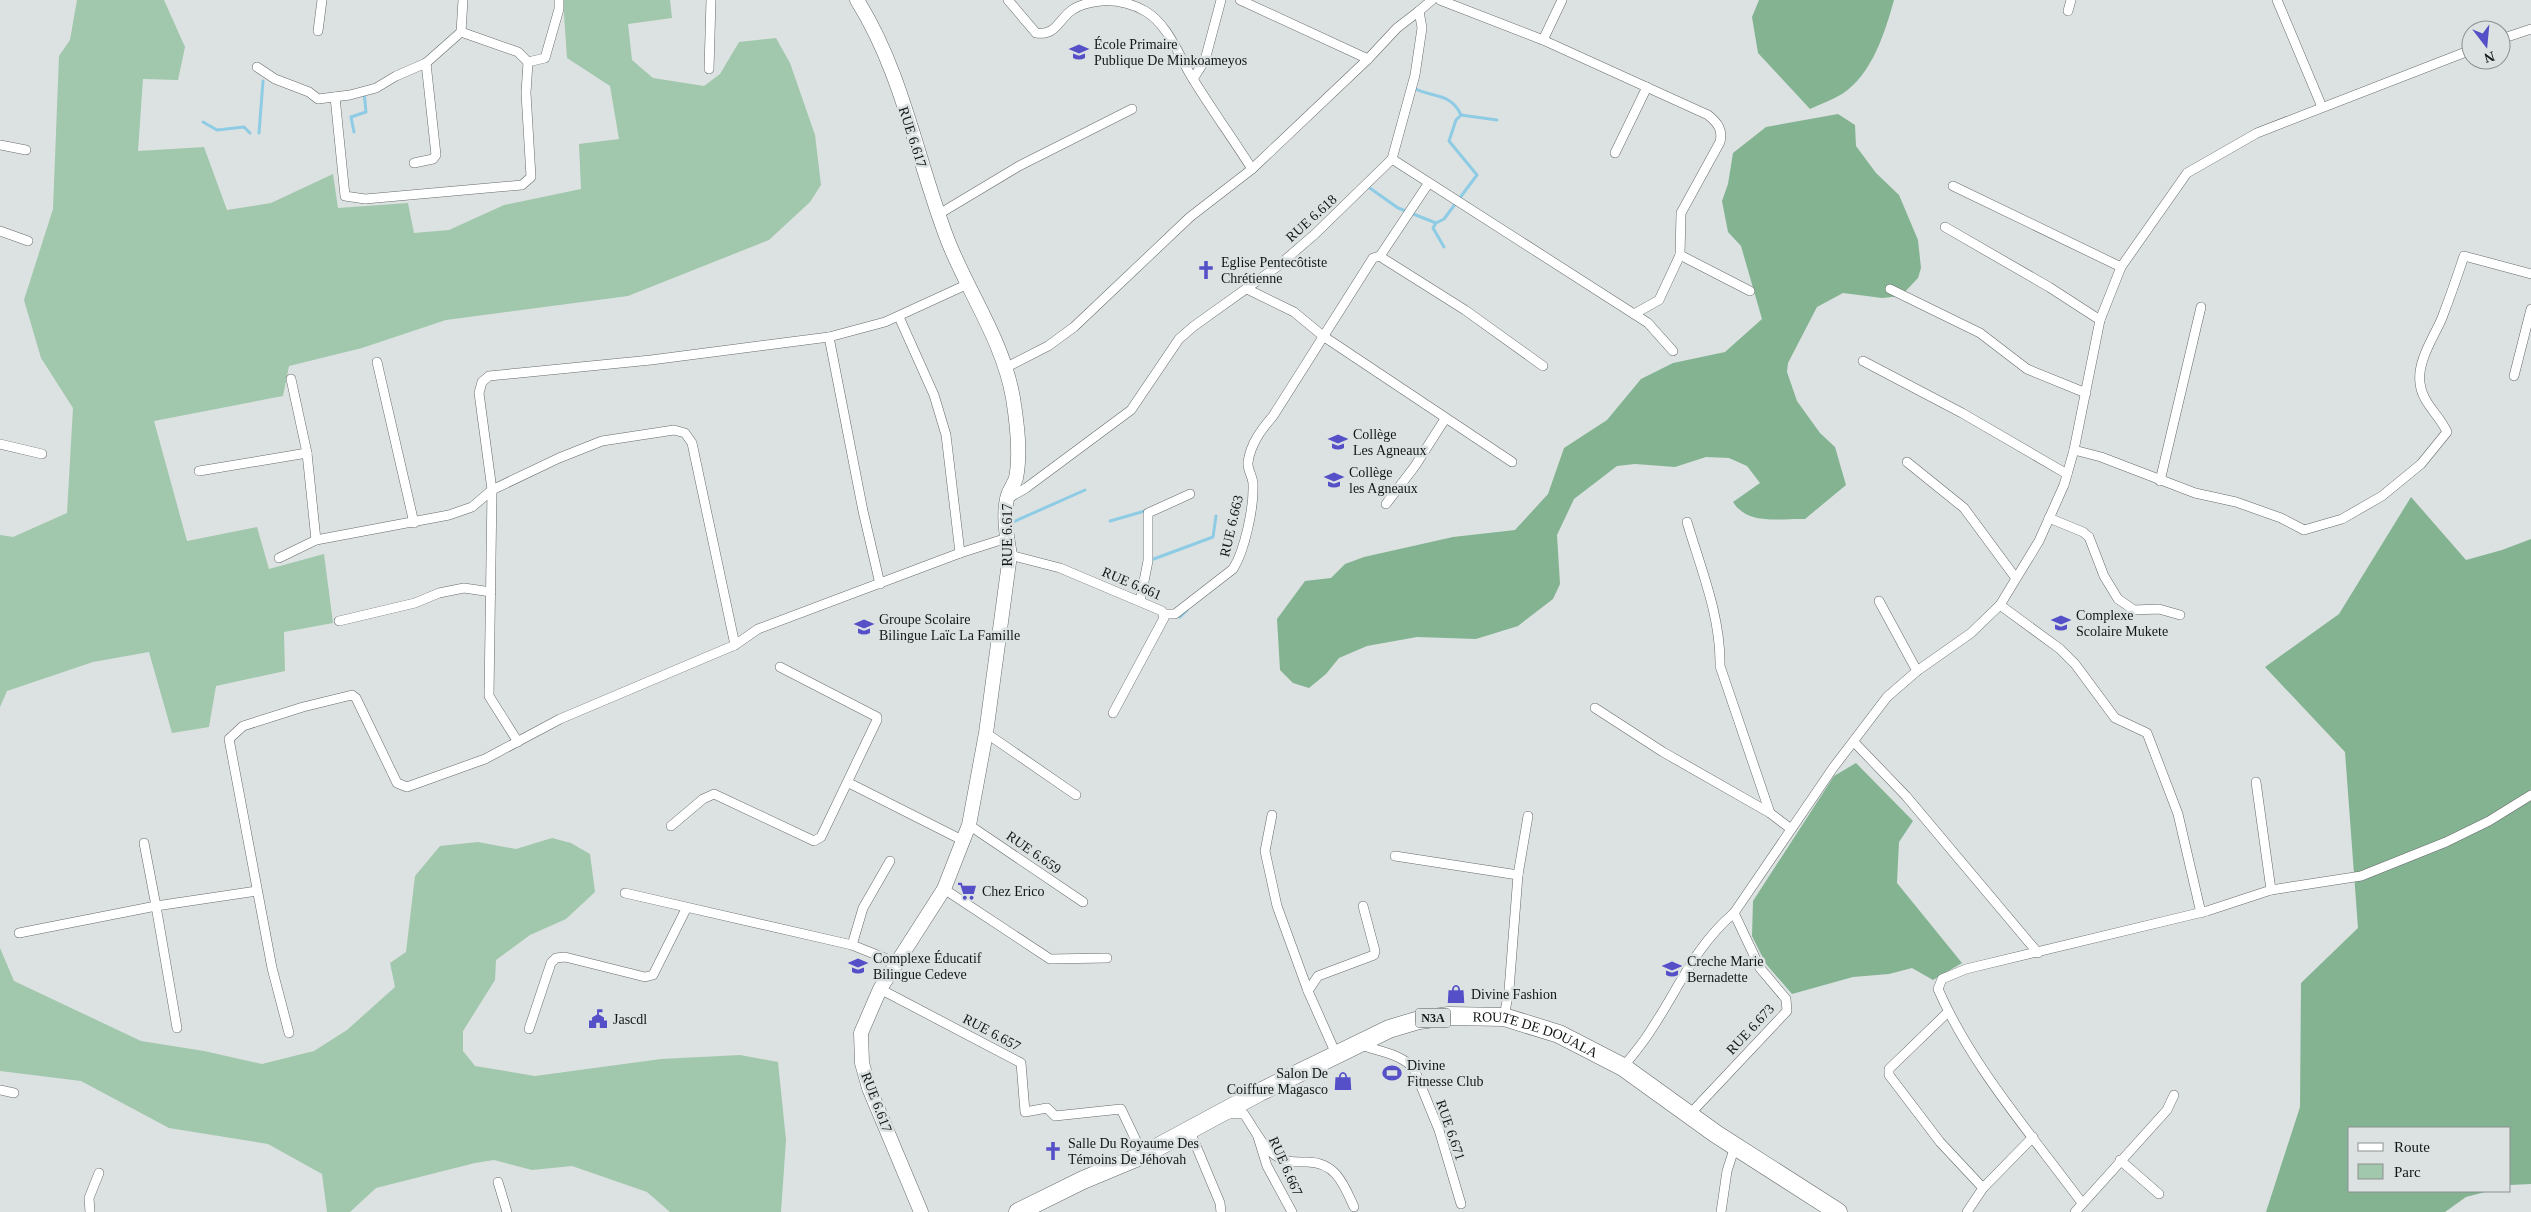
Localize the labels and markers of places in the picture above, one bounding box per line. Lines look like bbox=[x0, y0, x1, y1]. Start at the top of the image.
place label: École Primaire Publique De Minkoameyos bbox=[1094, 36, 1247, 68]
school or university icon: École Primaire Publique De Minkoameyos bbox=[1068, 41, 1090, 63]
place label: Eglise Pentecôtiste Chrétienne bbox=[1221, 255, 1327, 286]
church icon: Eglise Pentecôtiste Chrétienne bbox=[1195, 259, 1217, 281]
place label: Collège Les Agneaux bbox=[1353, 427, 1426, 458]
school or university icon: Collège Les Agneaux bbox=[1327, 431, 1349, 453]
place label: Collège les Agneaux bbox=[1349, 465, 1418, 496]
school or university icon: Collège les Agneaux bbox=[1323, 469, 1345, 491]
place label: Complexe Scolaire Mukete bbox=[2076, 608, 2168, 639]
place label: Groupe Scolaire Bilingue Laïc La Famille bbox=[879, 612, 1020, 643]
school or university icon: Complexe Scolaire Mukete bbox=[2050, 612, 2072, 634]
school or university icon: Groupe Scolaire Bilingue Laïc La Famille bbox=[853, 616, 875, 638]
supermarket icon: Chez Erico bbox=[956, 880, 978, 902]
place label: Chez Erico bbox=[982, 884, 1045, 899]
place label: Complexe Éducatif Bilingue Cedeve bbox=[873, 950, 982, 982]
place label: Creche Marie Bernadette bbox=[1687, 954, 1764, 985]
school or university icon: Complexe Éducatif Bilingue Cedeve bbox=[847, 955, 869, 977]
school or university icon: Creche Marie Bernadette bbox=[1661, 958, 1683, 980]
shop icon: Divine Fashion bbox=[1445, 983, 1467, 1005]
place label: Divine Fashion bbox=[1471, 987, 1557, 1002]
public building icon: Jascdl bbox=[587, 1008, 609, 1030]
place label: Jascdl bbox=[613, 1012, 647, 1027]
place label: Divine Fitnesse Club bbox=[1407, 1058, 1484, 1089]
sports icon: Divine Fitnesse Club bbox=[1381, 1062, 1403, 1084]
place label: Salon De Coiffure Magasco bbox=[1227, 1066, 1328, 1097]
shop icon: Salon De Coiffure Magasco bbox=[1332, 1070, 1354, 1092]
place label: Salle Du Royaume Des Témoins De Jéhovah bbox=[1068, 1136, 1199, 1167]
church icon: Salle Du Royaume Des Témoins De Jéhovah bbox=[1042, 1140, 1064, 1162]

